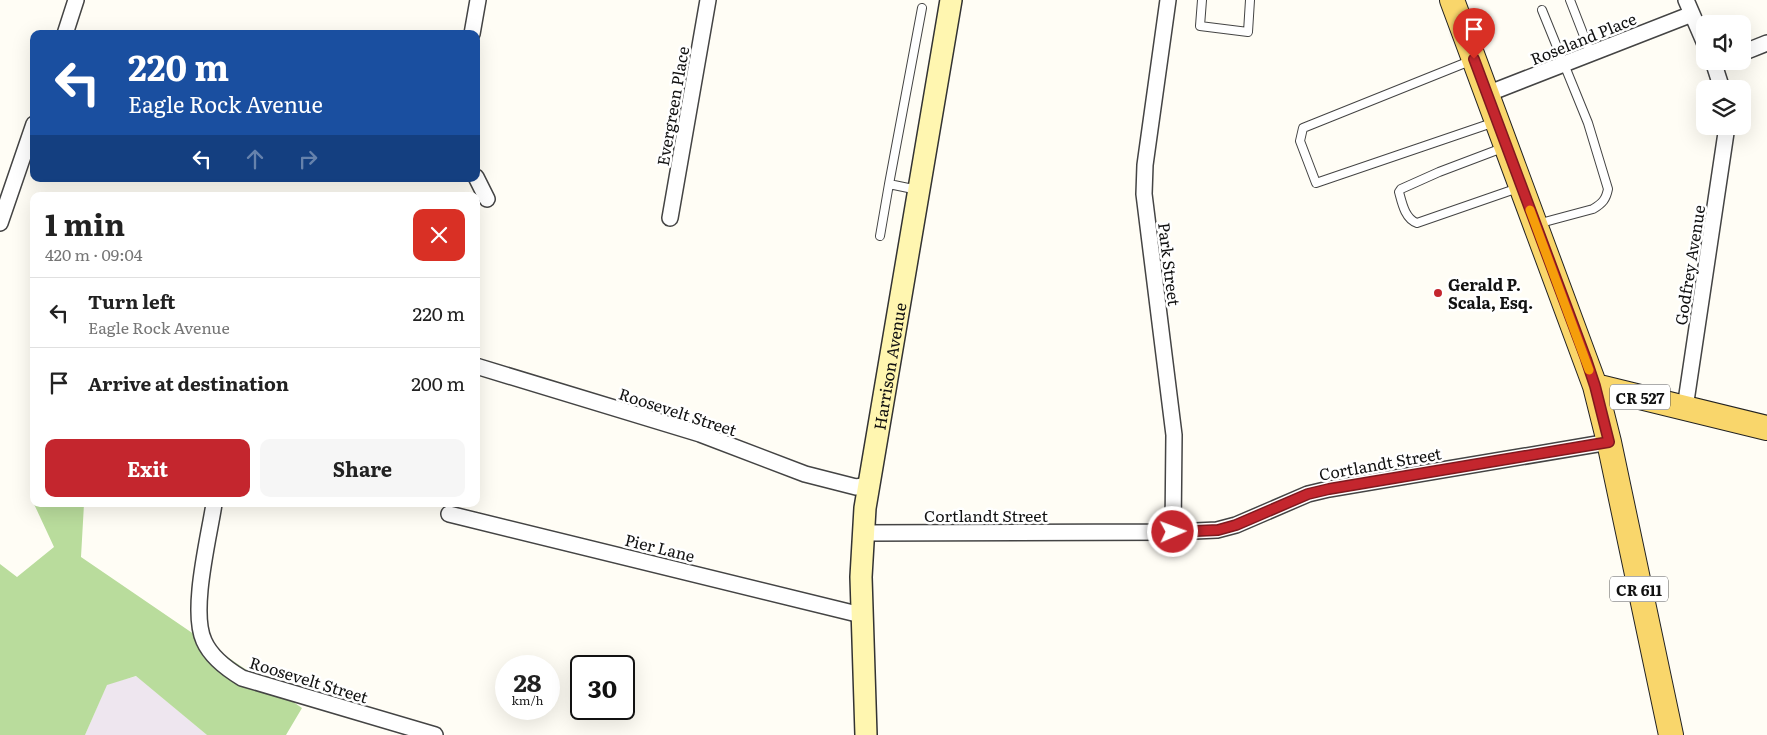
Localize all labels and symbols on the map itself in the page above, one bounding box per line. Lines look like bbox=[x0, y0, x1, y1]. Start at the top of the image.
street label: Roseland Place bbox=[1526, 6, 1640, 70]
pin bbox=[1453, 8, 1495, 59]
street label: Evergreen Place bbox=[650, 44, 694, 168]
street label: Godfrey Avenue bbox=[1668, 203, 1710, 327]
street label: Park Street bbox=[1153, 221, 1187, 308]
place label: Gerald P. Scala, Esq. bbox=[1448, 272, 1533, 314]
marker: Gerald P. Scala, Esq. bbox=[1432, 287, 1444, 299]
street label: Harrison Avenue bbox=[866, 301, 912, 432]
street label: Roosevelt Street bbox=[616, 381, 741, 442]
road number: CR 527 bbox=[1610, 384, 1670, 410]
street label: Cortlandt Street bbox=[1317, 440, 1444, 486]
street label: Cortlandt Street bbox=[924, 503, 1048, 527]
position arrow bbox=[1146, 505, 1198, 557]
street label: Pier Lane bbox=[622, 527, 698, 567]
road number: CR 611 bbox=[1610, 576, 1668, 602]
street label: Roosevelt Street bbox=[247, 650, 372, 709]
speed limit sign: 30 bbox=[570, 655, 635, 720]

